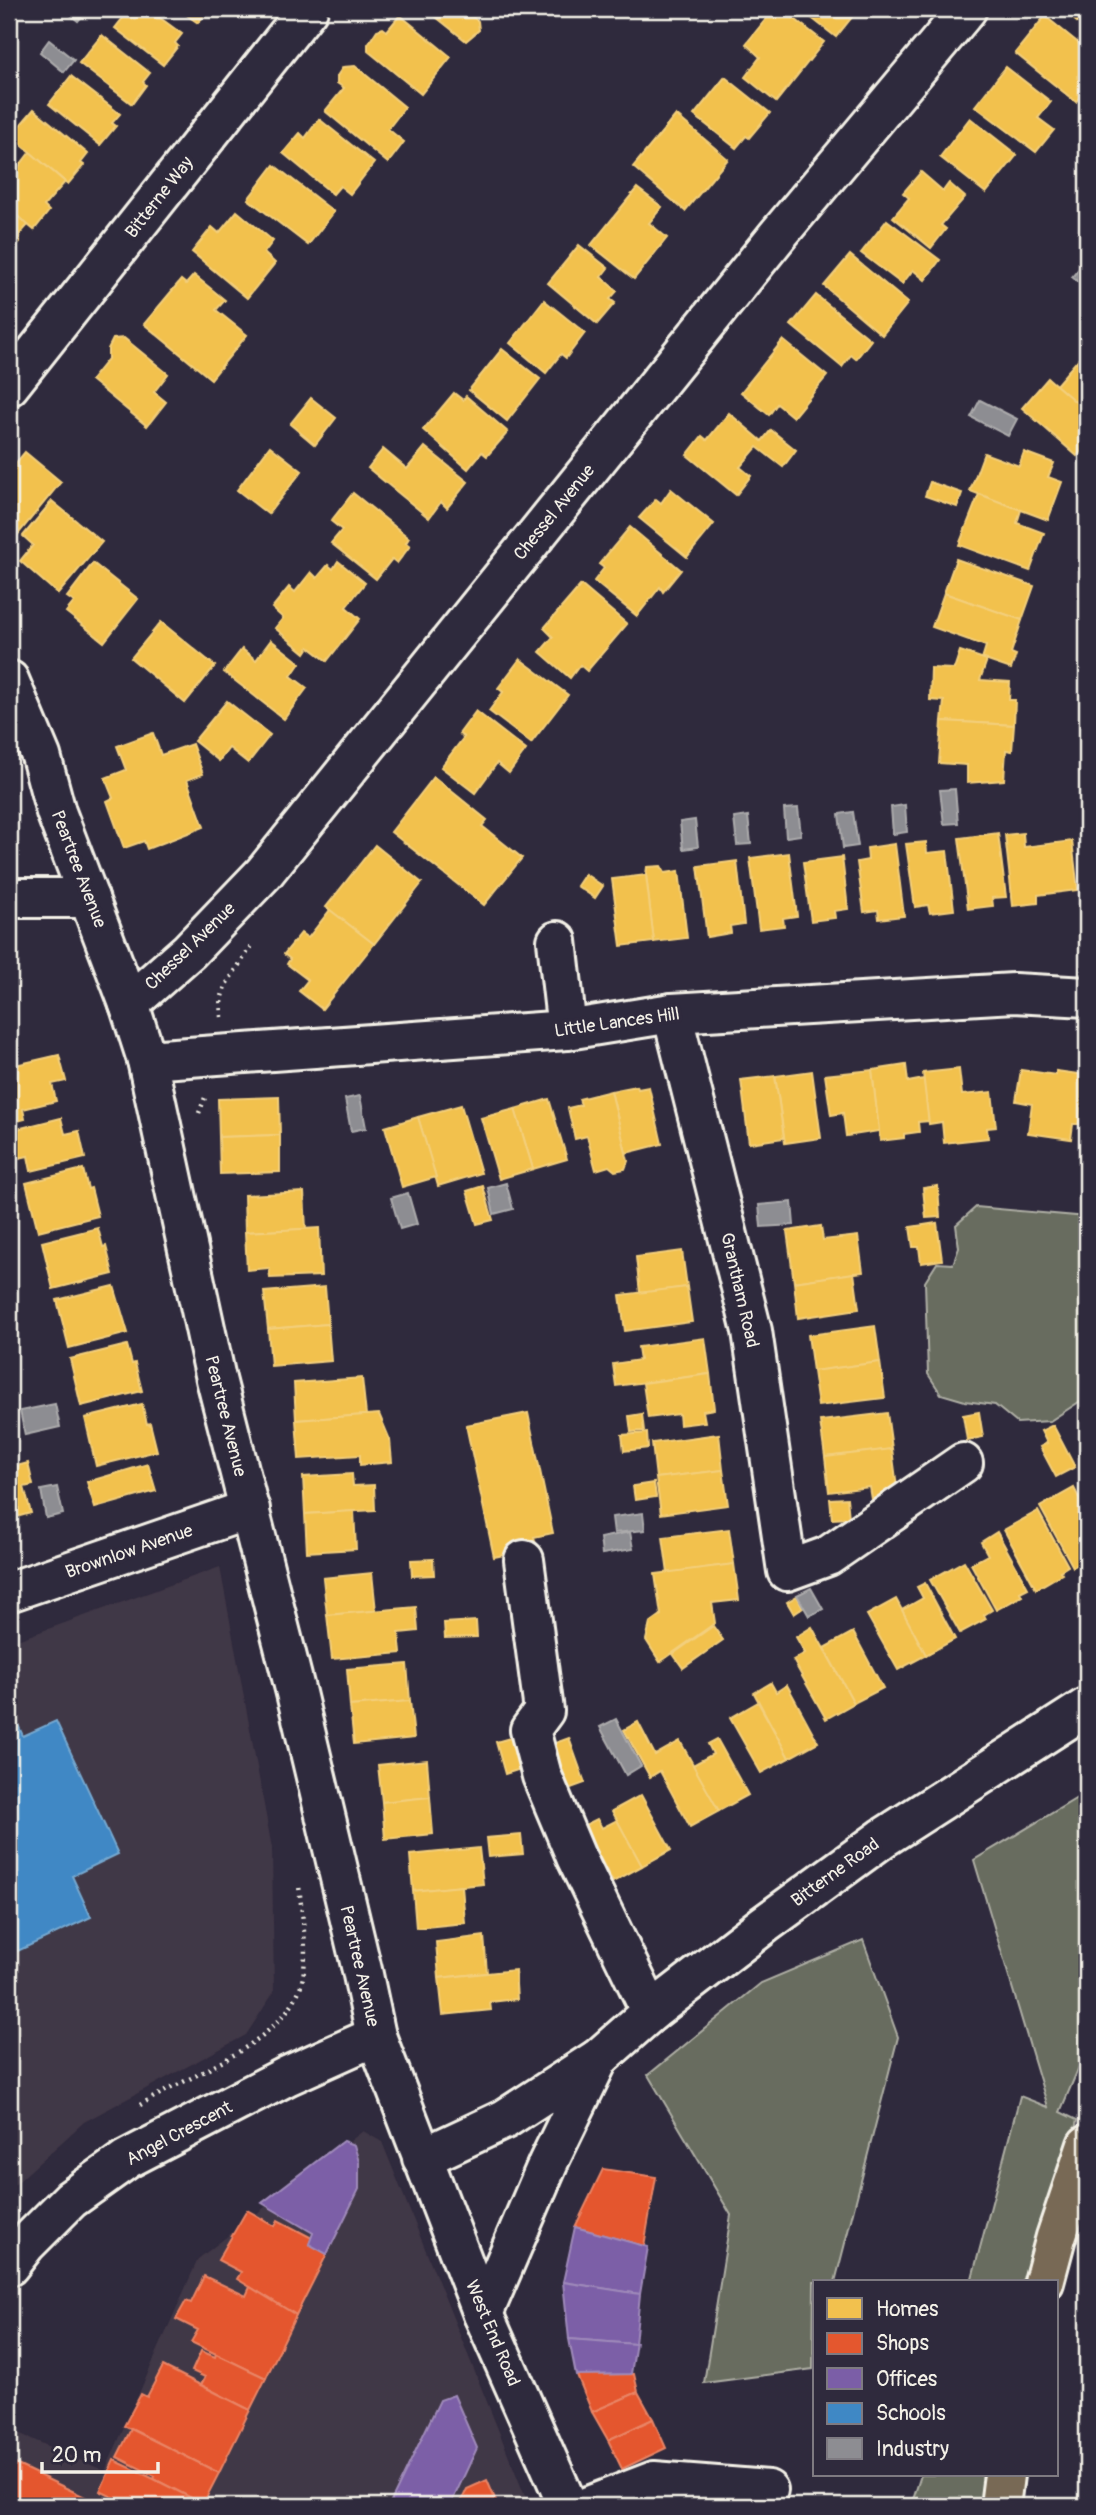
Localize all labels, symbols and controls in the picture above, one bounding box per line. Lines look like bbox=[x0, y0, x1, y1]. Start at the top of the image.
street label: Bitterne Way bbox=[120, 152, 199, 243]
street label: Chessel Avenue bbox=[509, 460, 600, 565]
street label: Peartree Avenue bbox=[46, 807, 112, 931]
street label: Chessel Avenue bbox=[140, 897, 240, 995]
street label: Little Lances Hill bbox=[553, 1002, 681, 1043]
street label: Grantham Road bbox=[715, 1230, 764, 1350]
street label: Peartree Avenue bbox=[199, 1353, 252, 1479]
street label: Brownlow Avenue bbox=[62, 1519, 196, 1584]
street label: Bitterne Road bbox=[787, 1833, 884, 1912]
street label: Peartree Avenue bbox=[334, 1903, 385, 2029]
street label: Angel Crescent bbox=[122, 2095, 237, 2171]
street label: West End Road bbox=[460, 2277, 525, 2390]
legend bbox=[813, 2280, 1058, 2476]
text: Homes bbox=[876, 2296, 939, 2323]
text: Shops bbox=[876, 2330, 929, 2357]
text: Offices bbox=[876, 2366, 938, 2393]
text: Schools bbox=[876, 2400, 946, 2427]
scale bar bbox=[42, 2431, 158, 2475]
text: Industry bbox=[876, 2436, 949, 2463]
text: 20 m bbox=[52, 2442, 101, 2469]

